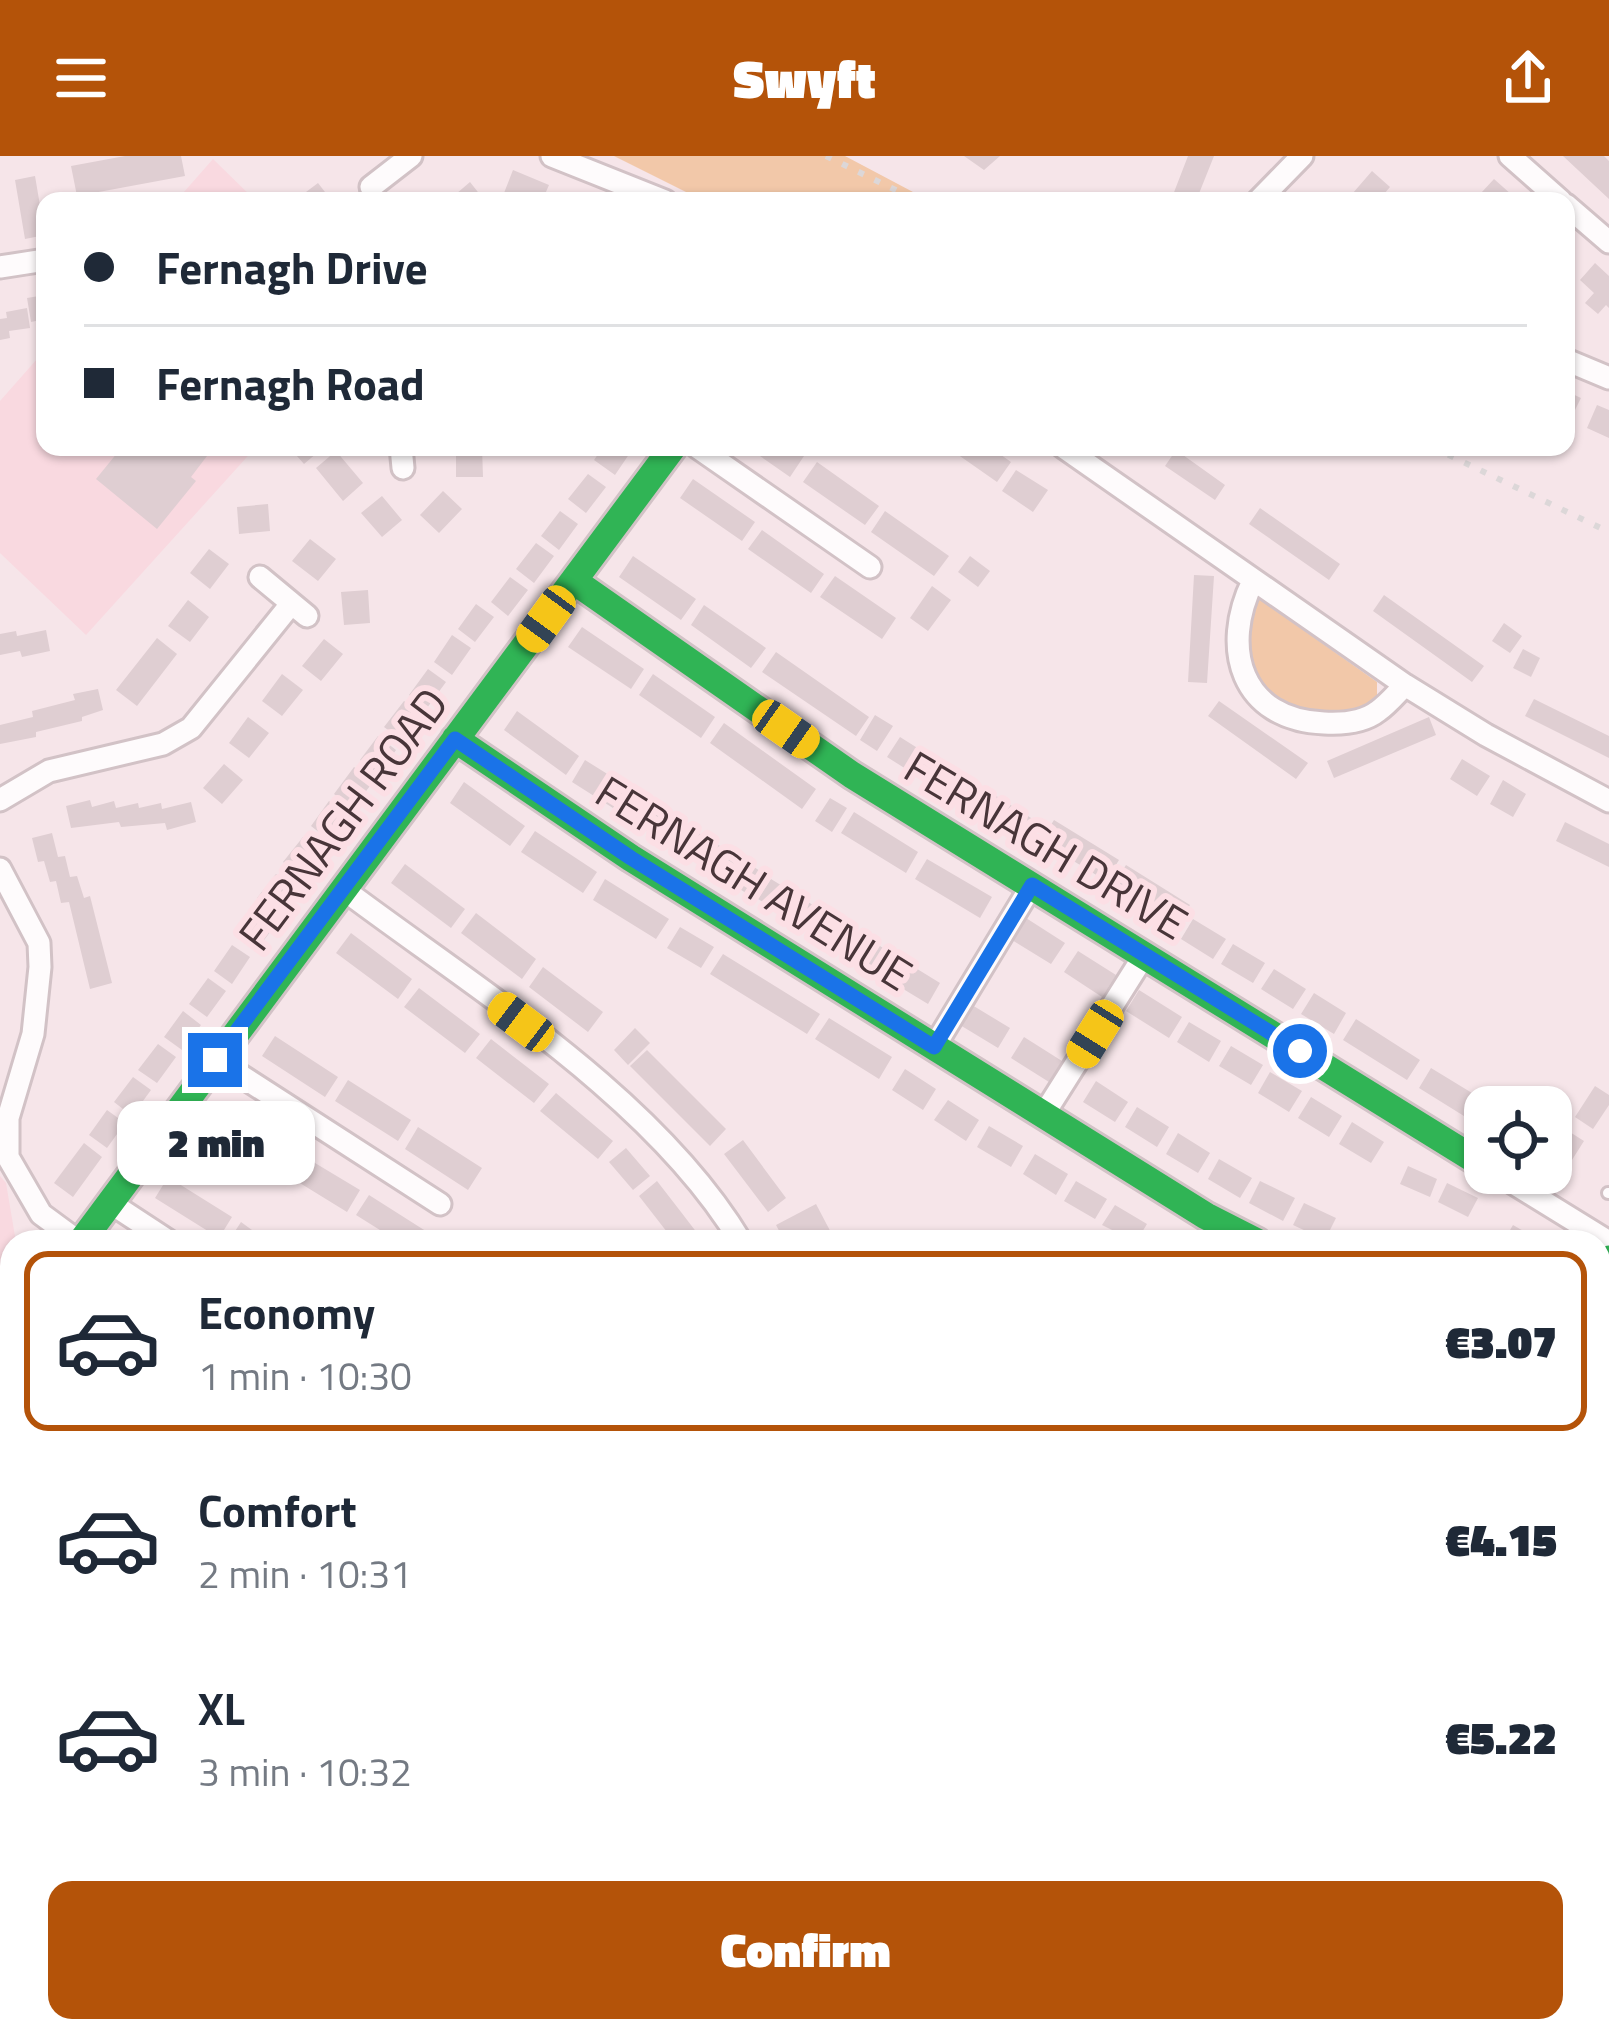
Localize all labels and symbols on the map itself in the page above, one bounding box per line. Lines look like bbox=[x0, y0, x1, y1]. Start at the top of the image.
car bbox=[510, 579, 582, 659]
street label: FERNAGH ROAD bbox=[221, 673, 464, 964]
car bbox=[746, 694, 826, 764]
street label: FERNAGH DRIVE bbox=[892, 733, 1201, 956]
street label: FERNAGH AVENUE bbox=[583, 757, 926, 1007]
car bbox=[481, 986, 561, 1058]
car bbox=[1061, 994, 1129, 1074]
route start bbox=[1273, 1024, 1327, 1078]
route end bbox=[188, 1033, 242, 1087]
callout: 2 min bbox=[116, 1102, 314, 1186]

